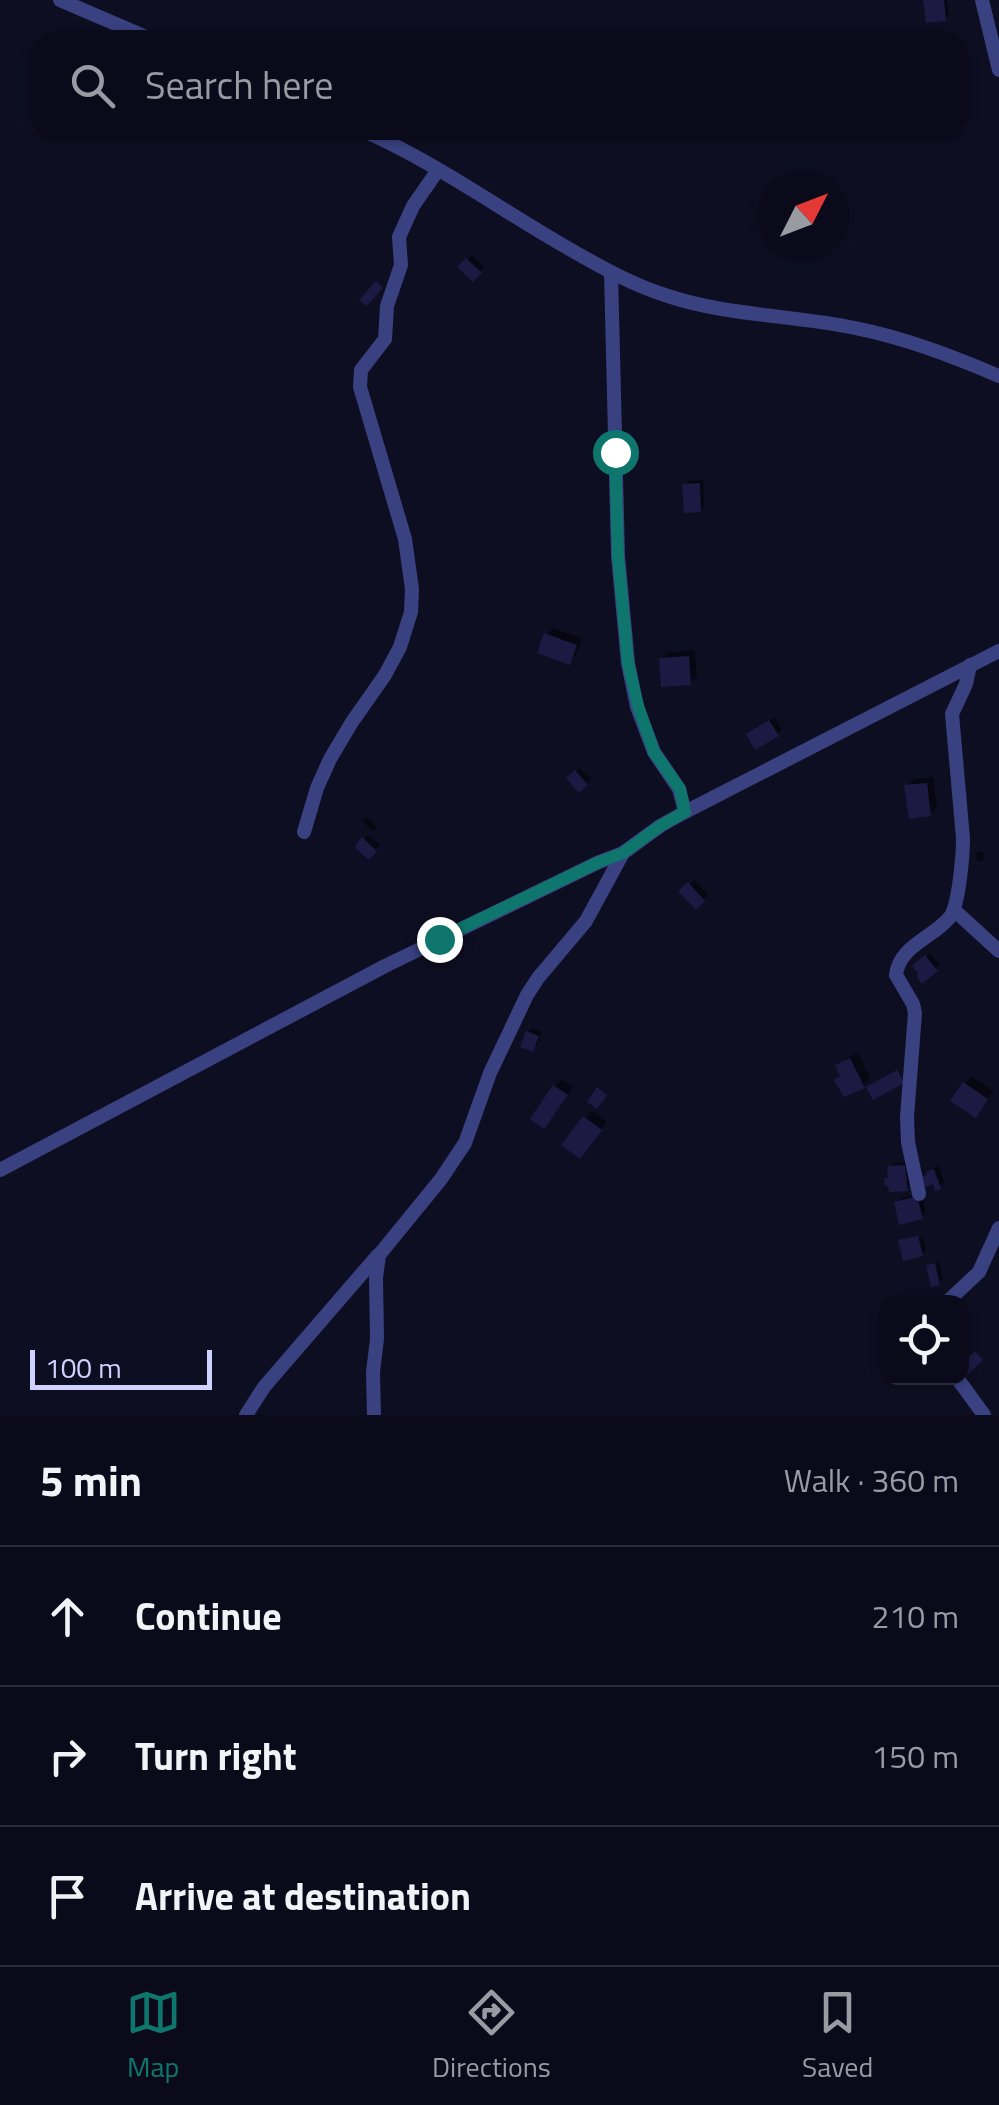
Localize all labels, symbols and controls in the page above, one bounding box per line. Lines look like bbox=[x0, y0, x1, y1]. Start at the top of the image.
search box bbox=[30, 30, 969, 140]
text: Search here bbox=[145, 56, 333, 114]
icon: search bbox=[65, 58, 120, 113]
north arrow bbox=[759, 170, 849, 260]
route start bbox=[593, 430, 639, 476]
route end bbox=[417, 917, 463, 963]
map controls bbox=[879, 1295, 969, 1385]
button: locate bbox=[879, 1295, 969, 1385]
scale bar bbox=[30, 1345, 212, 1390]
text: 100 m bbox=[45, 1346, 122, 1389]
text: 5 min bbox=[40, 1448, 142, 1512]
text: Walk · 360 m bbox=[784, 1456, 959, 1504]
text: Continue bbox=[135, 1587, 282, 1645]
icon: ahead bbox=[40, 1589, 95, 1644]
text: 210 m bbox=[871, 1592, 959, 1640]
text: Turn right bbox=[135, 1727, 297, 1785]
icon: right bbox=[40, 1729, 95, 1784]
text: 150 m bbox=[871, 1732, 959, 1780]
text: Arrive at destination bbox=[135, 1867, 471, 1925]
icon: arrive bbox=[40, 1869, 95, 1924]
tab: Map bbox=[126, 1985, 181, 2088]
tab: Directions bbox=[432, 1985, 551, 2088]
tab: Saved bbox=[802, 1985, 873, 2088]

